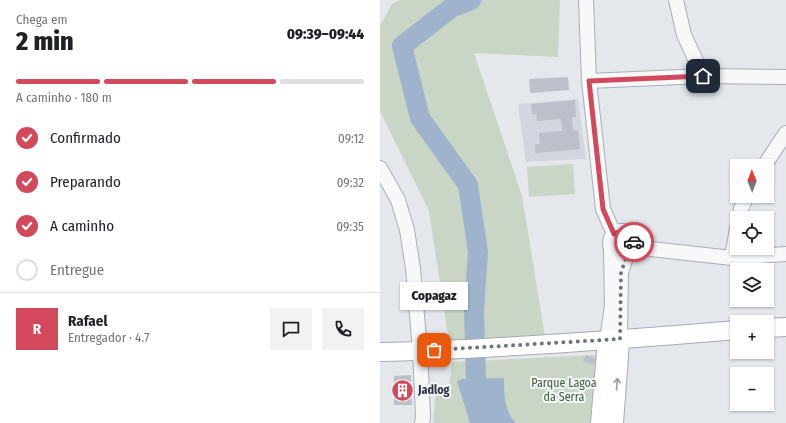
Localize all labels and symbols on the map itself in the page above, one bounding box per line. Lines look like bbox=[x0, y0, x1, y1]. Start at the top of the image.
pin bbox=[686, 59, 720, 93]
north arrow bbox=[730, 159, 774, 203]
courier bbox=[614, 222, 654, 262]
callout: Copagaz bbox=[400, 282, 468, 310]
pin bbox=[417, 333, 451, 367]
park label: Parque Lagoa da Serra bbox=[531, 376, 597, 404]
building icon: Jadlog bbox=[390, 377, 416, 403]
one-way arrow bbox=[613, 378, 620, 391]
place label: Jadlog bbox=[417, 383, 450, 397]

